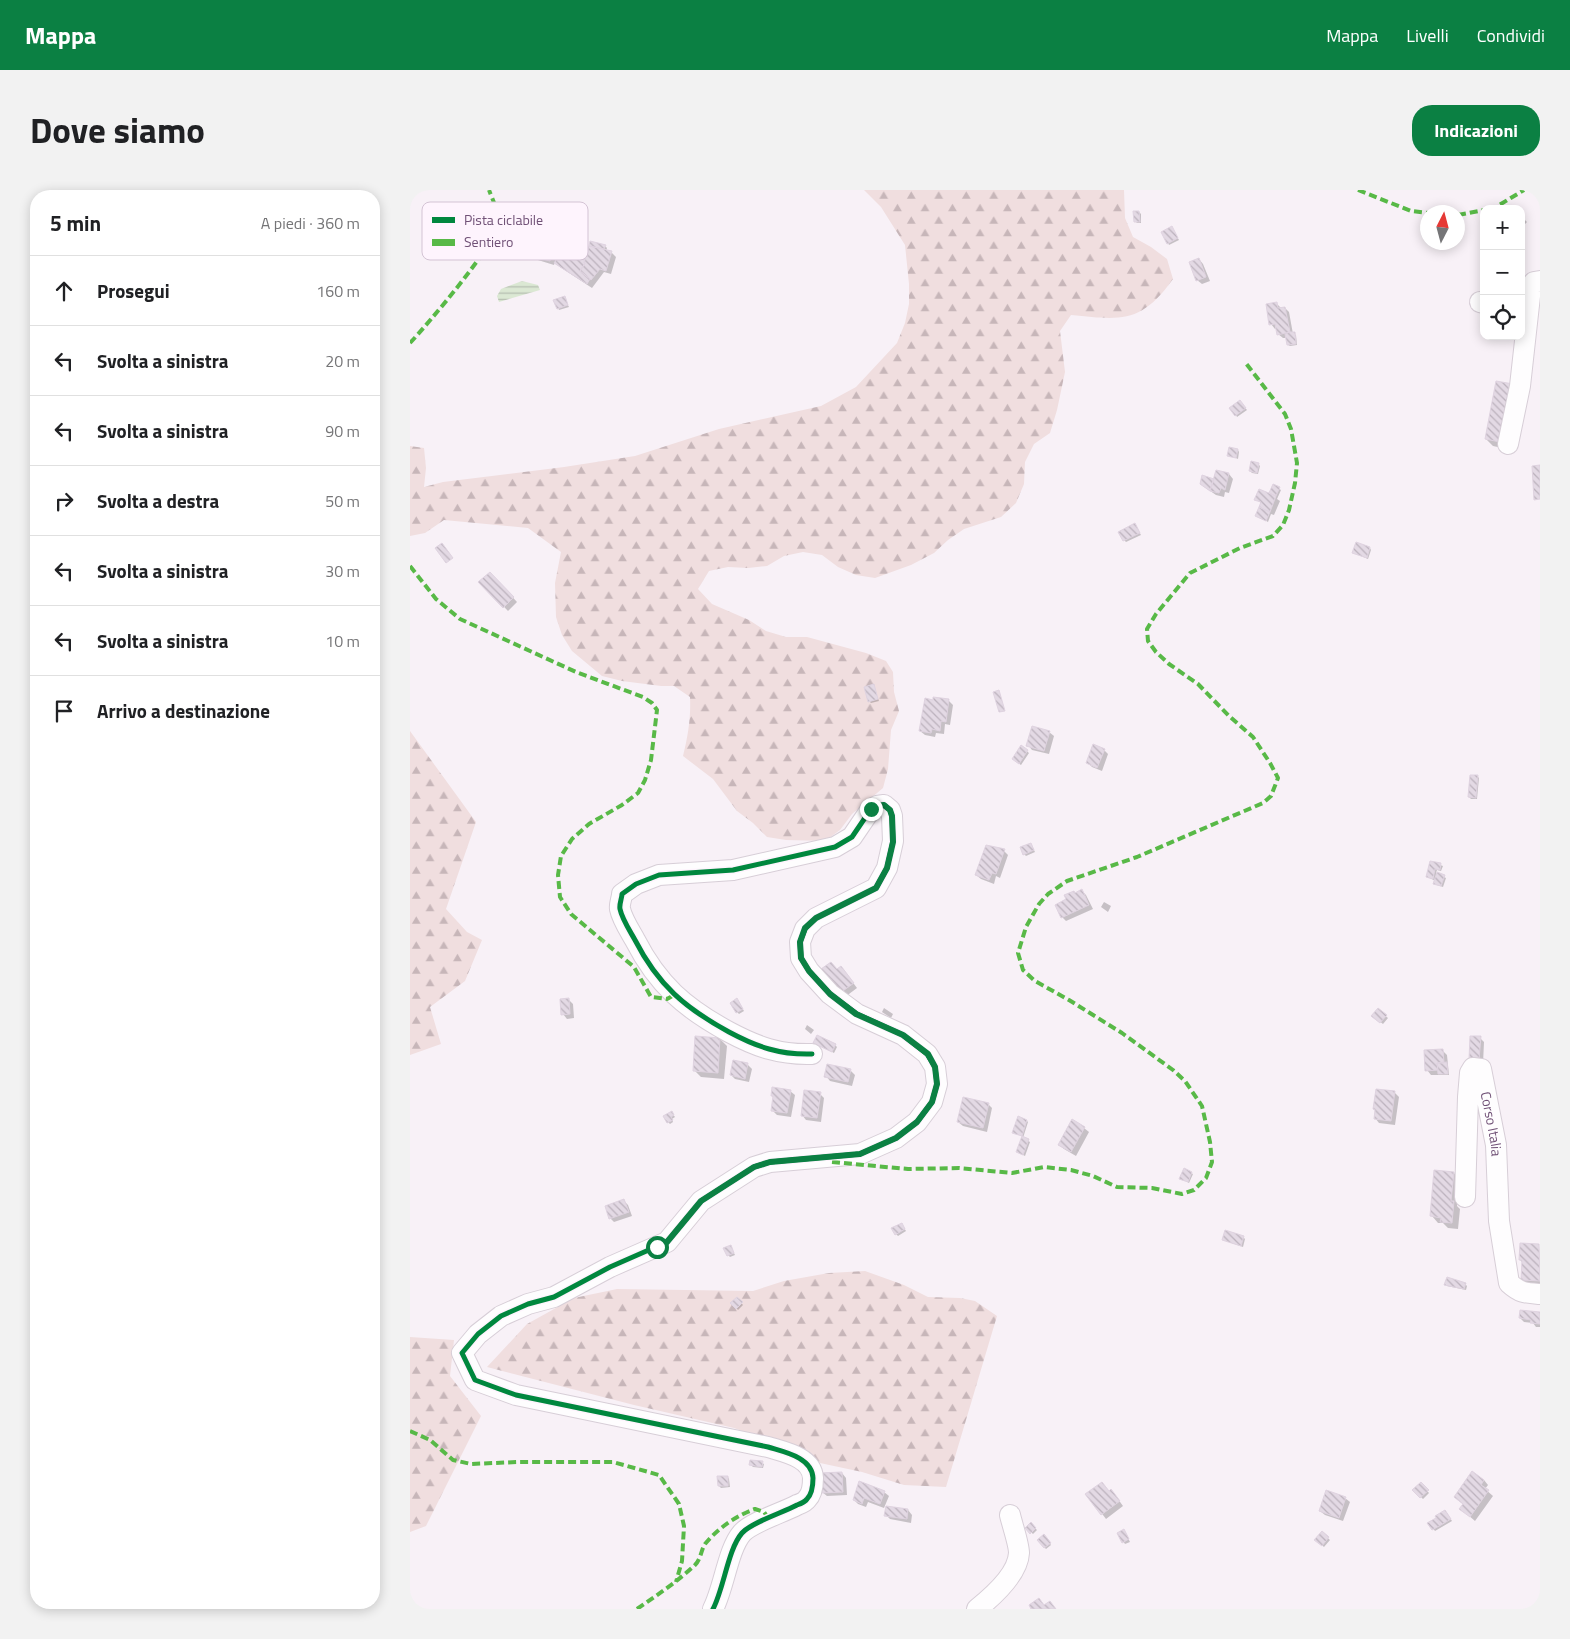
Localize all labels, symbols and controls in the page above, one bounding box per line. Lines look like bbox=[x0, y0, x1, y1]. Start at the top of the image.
text: Mappa bbox=[25, 17, 96, 53]
text: Mappa bbox=[1326, 22, 1378, 49]
text: Livelli bbox=[1406, 22, 1449, 49]
text: Condividi bbox=[1477, 22, 1545, 49]
text: Dove siamo bbox=[30, 103, 205, 157]
button: Indicazioni bbox=[1412, 105, 1540, 156]
legend bbox=[422, 202, 588, 260]
north arrow bbox=[1420, 205, 1465, 250]
map controls bbox=[1480, 205, 1525, 340]
button: + bbox=[1480, 205, 1525, 250]
text: 5 min bbox=[50, 207, 101, 239]
text: Pista ciclabile bbox=[464, 209, 543, 230]
text: A piedi · 360 m bbox=[261, 211, 360, 235]
text: Sentiero bbox=[464, 231, 513, 252]
button: − bbox=[1480, 250, 1525, 295]
text: Prosegui bbox=[97, 276, 170, 305]
icon: ahead bbox=[50, 277, 78, 305]
text: 160 m bbox=[316, 279, 360, 303]
button: locate bbox=[1480, 295, 1525, 340]
text: Svolta a sinistra bbox=[97, 346, 228, 375]
icon: left bbox=[50, 347, 78, 375]
text: 20 m bbox=[325, 349, 360, 373]
text: Svolta a sinistra bbox=[97, 416, 228, 445]
icon: left bbox=[50, 417, 78, 445]
text: 90 m bbox=[325, 419, 360, 443]
text: Svolta a destra bbox=[97, 486, 219, 515]
icon: right bbox=[50, 487, 78, 515]
text: 50 m bbox=[325, 489, 360, 513]
text: Svolta a sinistra bbox=[97, 556, 228, 585]
icon: left bbox=[50, 557, 78, 585]
text: 30 m bbox=[325, 559, 360, 583]
text: Svolta a sinistra bbox=[97, 626, 228, 655]
icon: left bbox=[50, 627, 78, 655]
text: 10 m bbox=[325, 629, 360, 653]
text: Arrivo a destinazione bbox=[97, 696, 270, 725]
icon: arrive bbox=[50, 697, 78, 725]
route end bbox=[860, 798, 883, 821]
street label: Corso Italia bbox=[1476, 1090, 1507, 1157]
route start bbox=[646, 1236, 669, 1259]

